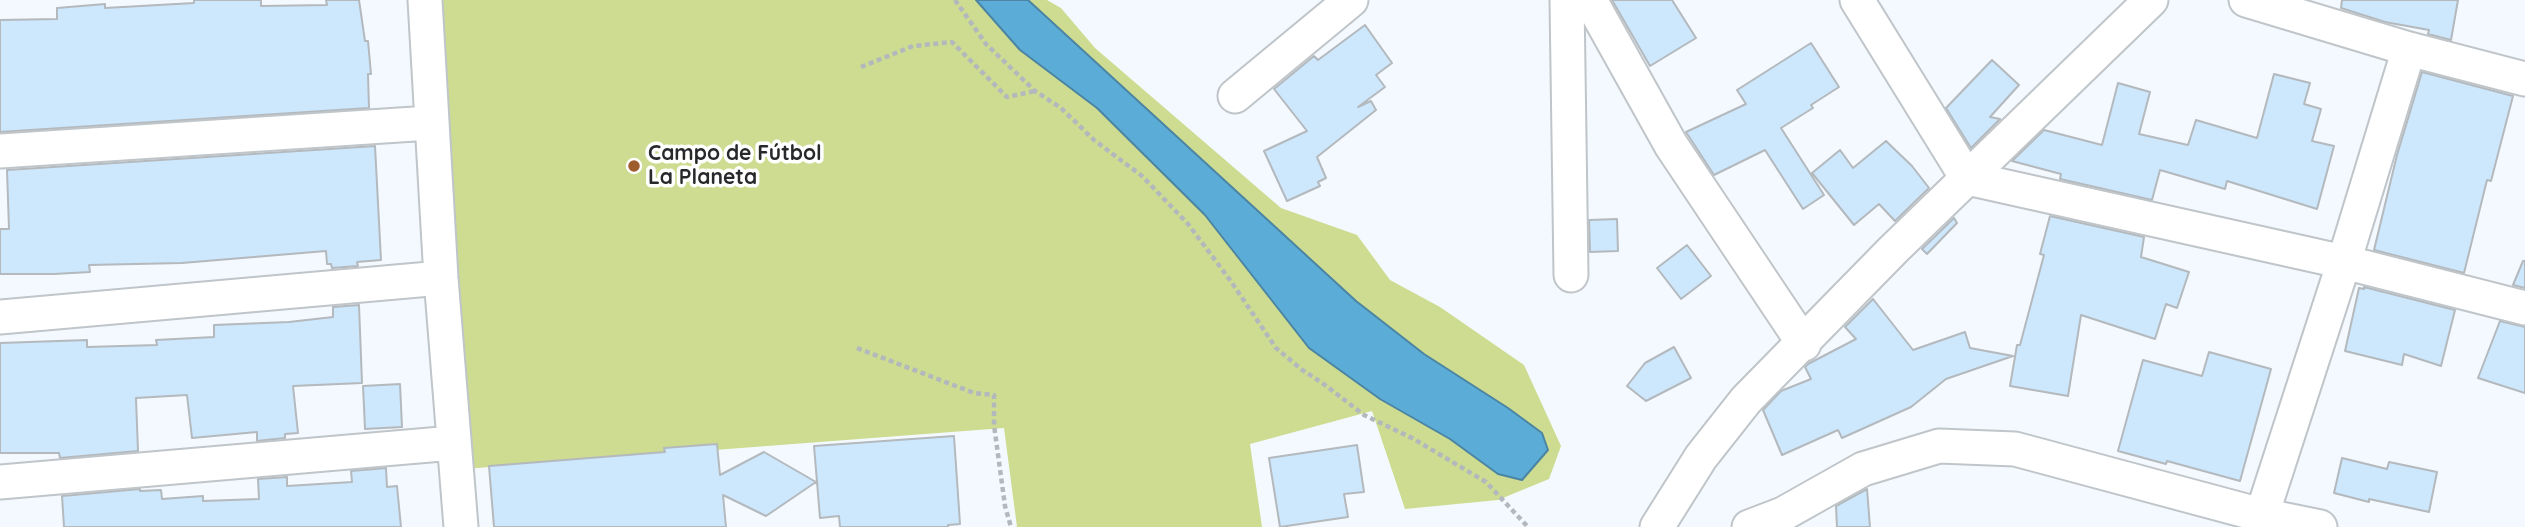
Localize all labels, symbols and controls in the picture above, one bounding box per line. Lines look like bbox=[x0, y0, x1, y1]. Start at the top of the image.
place label: Campo de Fútbol La Planeta bbox=[648, 141, 822, 191]
marker: Campo de Fútbol La Planeta bbox=[626, 158, 642, 174]

